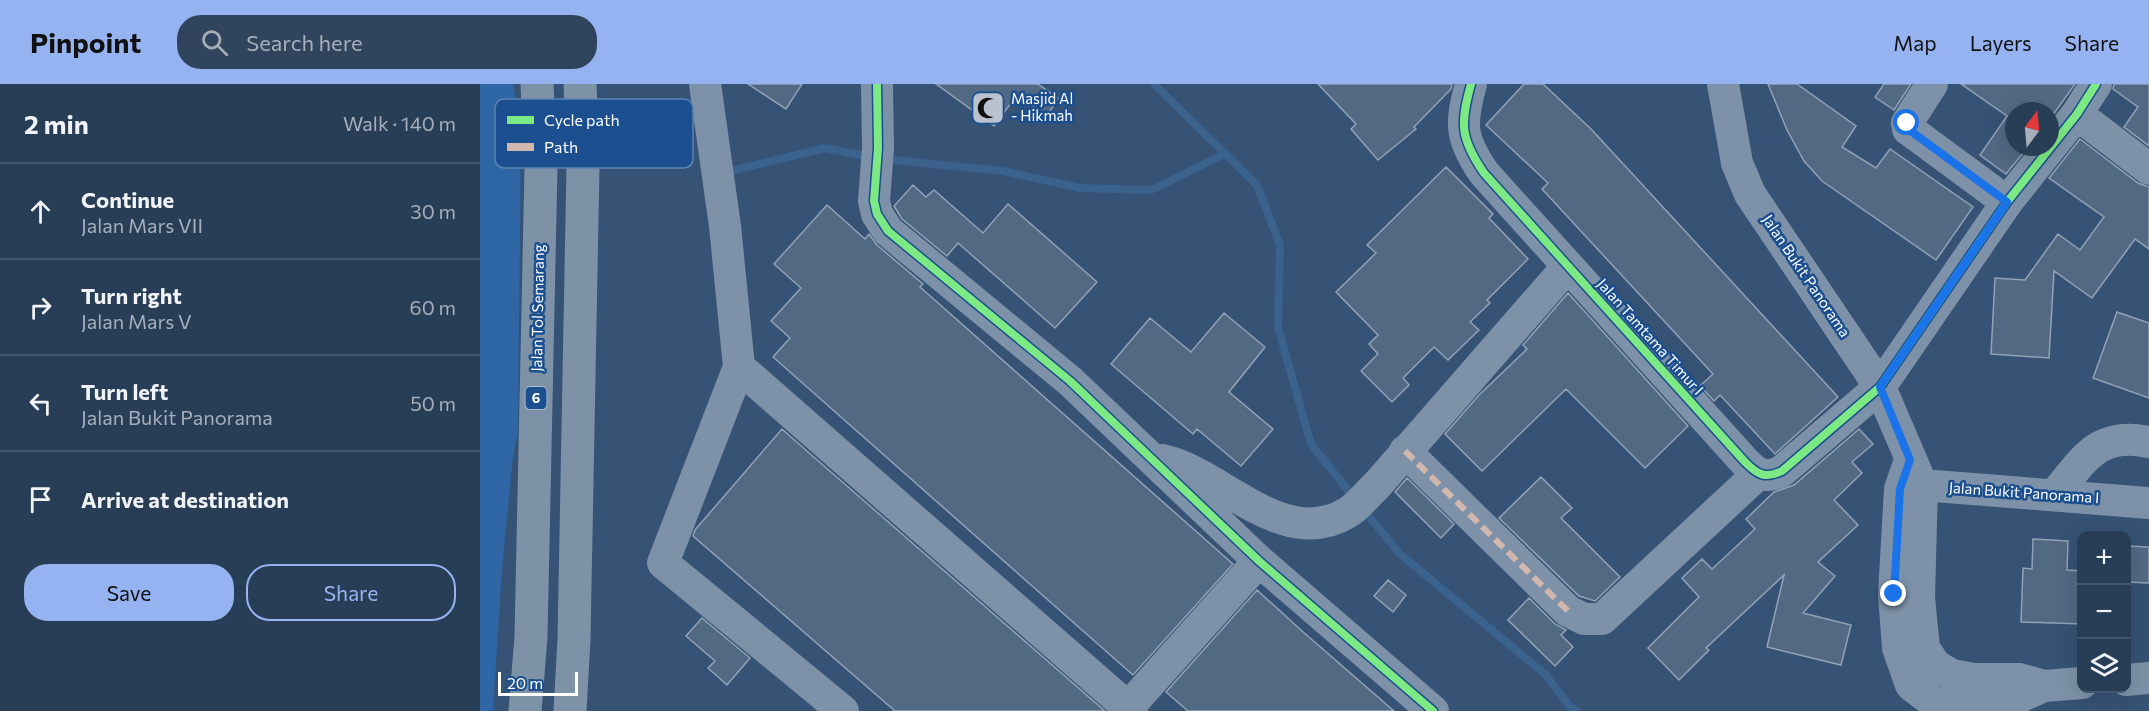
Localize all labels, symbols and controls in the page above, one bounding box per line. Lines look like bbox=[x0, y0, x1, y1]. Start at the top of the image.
search box bbox=[177, 15, 597, 69]
text: Pinpoint bbox=[30, 25, 141, 59]
icon: search bbox=[198, 26, 231, 59]
text: Search here bbox=[246, 29, 363, 56]
text: Map bbox=[1893, 30, 1937, 55]
text: Layers bbox=[1970, 30, 2032, 55]
text: Share bbox=[2065, 30, 2119, 55]
place label: Masjid Al - Hikmah bbox=[1011, 89, 1073, 124]
mosque icon: Masjid Al - Hikmah bbox=[970, 90, 1006, 126]
legend bbox=[495, 99, 693, 168]
north arrow bbox=[2005, 102, 2059, 156]
text: 2 min bbox=[24, 108, 89, 139]
route start bbox=[1893, 109, 1919, 135]
text: Cycle path bbox=[544, 110, 620, 129]
text: Walk · 140 m bbox=[343, 111, 456, 135]
text: Path bbox=[544, 137, 578, 156]
text: Continue bbox=[81, 186, 174, 213]
icon: ahead bbox=[24, 195, 57, 228]
text: 30 m bbox=[410, 199, 456, 223]
street label: Jalan Bukit Panorama bbox=[1759, 211, 1855, 340]
text: Jalan Mars VII bbox=[81, 213, 203, 237]
street label: Jalan Tol Semarang bbox=[527, 244, 547, 372]
street label: Jalan Tamtama Timur I bbox=[1594, 274, 1708, 398]
text: Turn right bbox=[81, 282, 182, 309]
icon: right bbox=[24, 291, 57, 324]
text: 60 m bbox=[410, 295, 456, 319]
text: Jalan Mars V bbox=[81, 309, 192, 333]
text: Turn left bbox=[81, 378, 168, 405]
icon: left bbox=[24, 387, 57, 420]
road number: 6 bbox=[526, 387, 546, 409]
text: 50 m bbox=[410, 391, 456, 415]
text: Jalan Bukit Panorama bbox=[81, 405, 273, 429]
street label: Jalan Bukit Panorama I bbox=[1948, 478, 2100, 506]
icon: arrive bbox=[24, 483, 57, 516]
text: Arrive at destination bbox=[81, 486, 289, 513]
map controls bbox=[2077, 531, 2131, 693]
button: + bbox=[2077, 531, 2131, 585]
button: Save bbox=[24, 564, 234, 621]
button: Share bbox=[246, 564, 456, 621]
route end bbox=[1880, 580, 1906, 606]
button: − bbox=[2077, 585, 2131, 639]
button: layers bbox=[2077, 639, 2131, 693]
scale bar bbox=[498, 669, 578, 696]
text: 20 m bbox=[507, 673, 543, 692]

